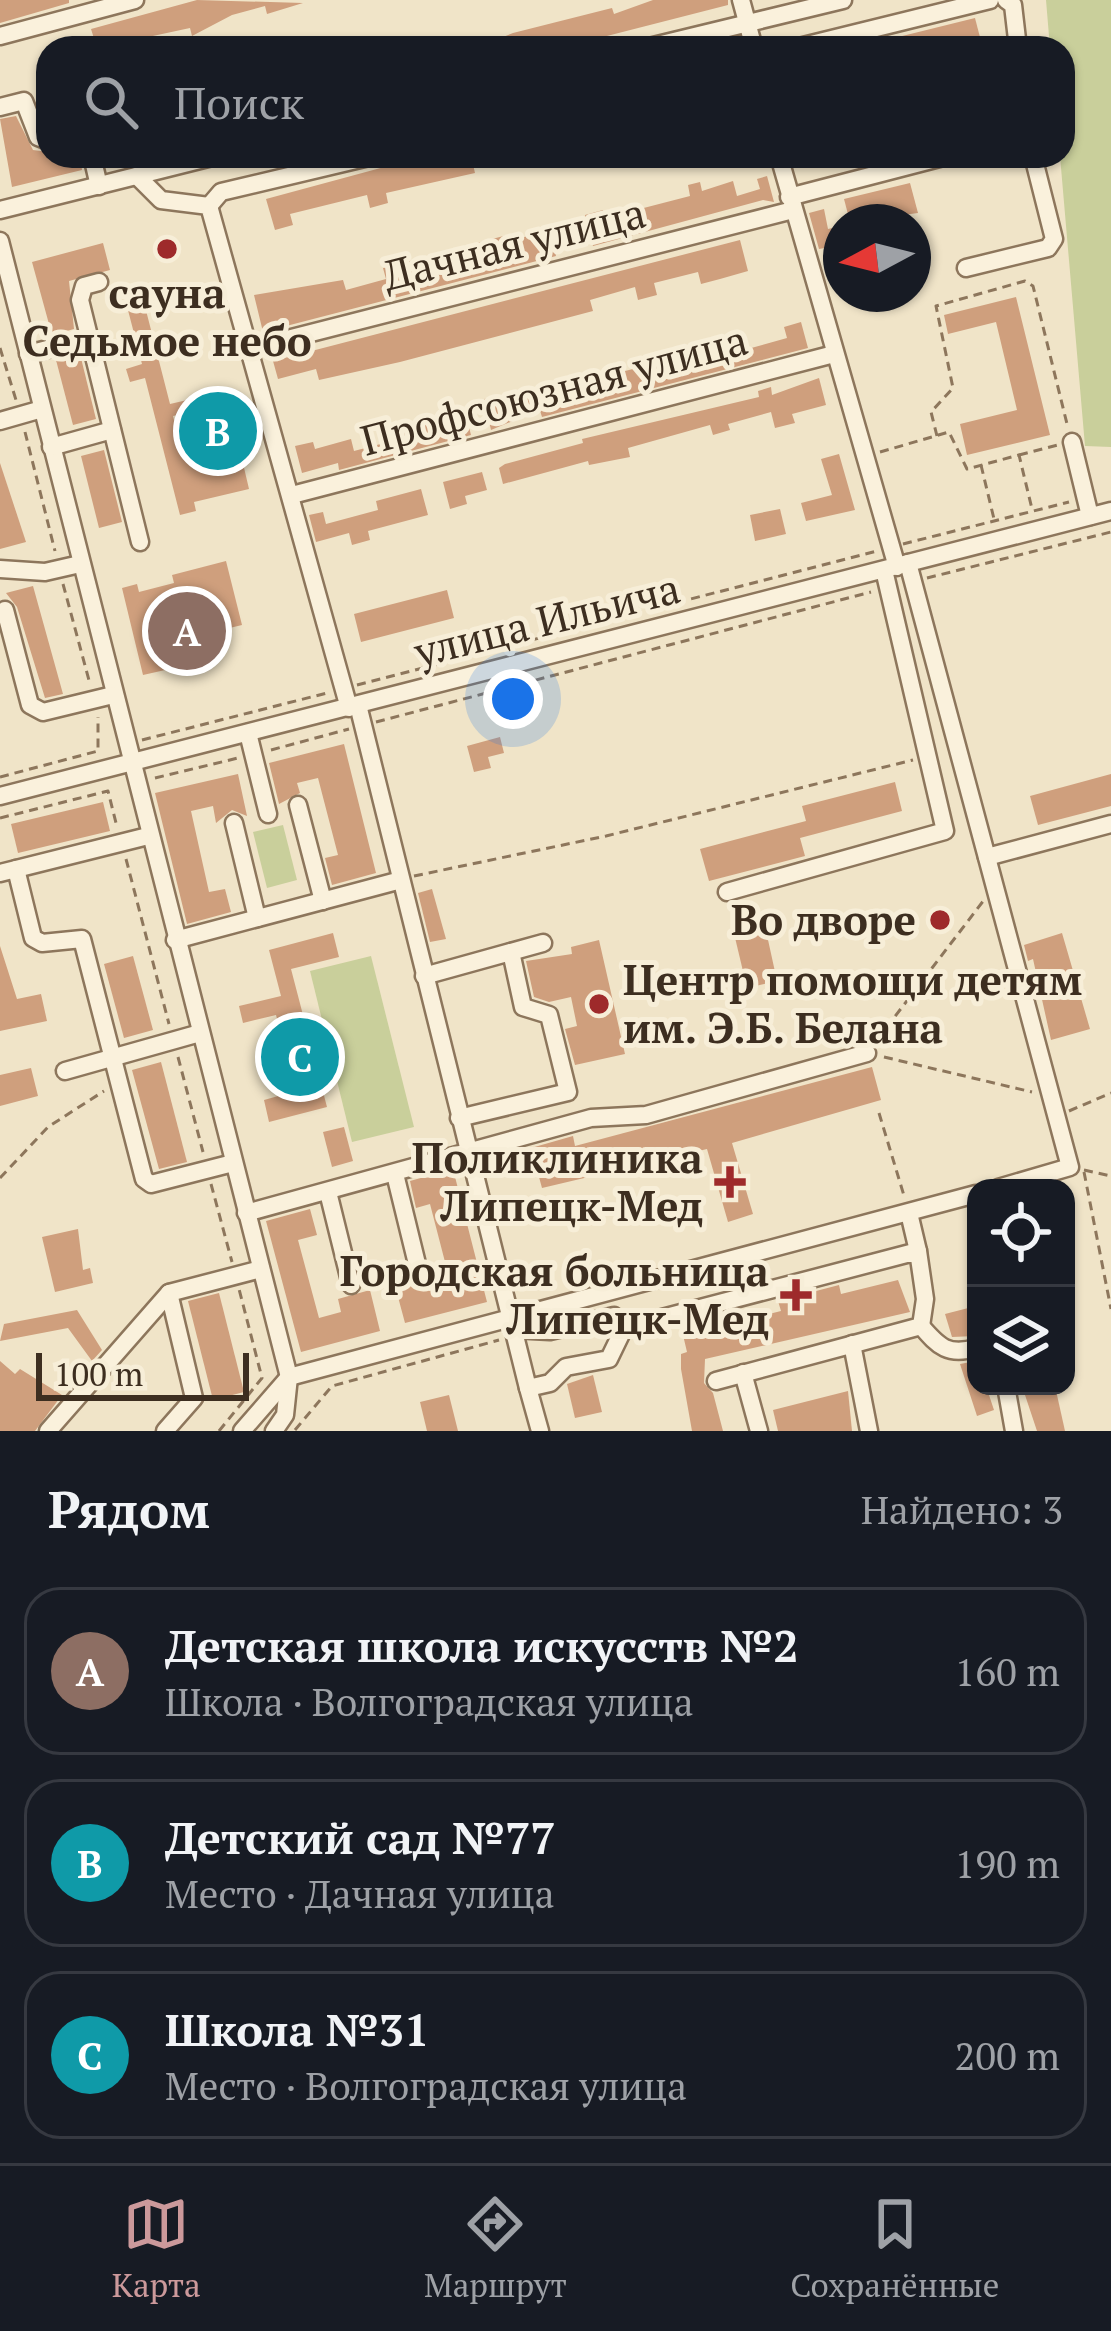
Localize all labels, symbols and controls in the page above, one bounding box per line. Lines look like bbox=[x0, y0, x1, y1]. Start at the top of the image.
search box bbox=[36, 36, 1075, 168]
icon: search bbox=[78, 69, 144, 135]
text: Поиск bbox=[174, 72, 304, 132]
street label: Дачная улица bbox=[377, 183, 651, 303]
north arrow bbox=[823, 204, 931, 312]
marker: сауна Седьмое небо bbox=[154, 236, 180, 262]
place label: сауна Седьмое небо bbox=[22, 264, 312, 368]
street label: Профсоюзная улица bbox=[354, 311, 753, 468]
pin: B bbox=[179, 386, 257, 476]
street label: улица Ильича bbox=[407, 559, 685, 679]
pin: A bbox=[148, 586, 226, 676]
your location bbox=[483, 669, 543, 729]
place label: Во дворе bbox=[731, 891, 916, 947]
marker: Во дворе bbox=[927, 907, 953, 933]
place label: Центр помощи детям им. Э.Б. Белана bbox=[623, 951, 1082, 1055]
marker: Центр помощи детям им. Э.Б. Белана bbox=[586, 991, 612, 1017]
pin: C bbox=[261, 1012, 339, 1102]
place label: Поликлиника Липецк-Мед bbox=[412, 1129, 703, 1233]
marker: Поликлиника Липецк-Мед bbox=[714, 1166, 746, 1198]
map controls bbox=[967, 1179, 1075, 1395]
button: locate bbox=[967, 1179, 1075, 1287]
place label: Городская больница Липецк-Мед bbox=[340, 1242, 769, 1346]
marker: Городская больница Липецк-Мед bbox=[780, 1279, 812, 1311]
button: layers bbox=[967, 1287, 1075, 1395]
scale bar bbox=[36, 1347, 249, 1400]
text: 100 m bbox=[54, 1352, 143, 1395]
text: Рядом bbox=[48, 1475, 210, 1543]
text: Найдено: 3 bbox=[861, 1483, 1063, 1535]
text: Детская школа искусств №2 bbox=[165, 1615, 799, 1675]
text: A bbox=[76, 1645, 104, 1697]
text: 160 m bbox=[955, 1645, 1060, 1697]
text: Школа · Волгоградская улица bbox=[165, 1675, 693, 1727]
text: Детский сад №77 bbox=[165, 1807, 556, 1867]
text: B bbox=[77, 1837, 103, 1889]
text: 190 m bbox=[955, 1837, 1060, 1889]
text: Место · Дачная улица bbox=[165, 1867, 554, 1919]
text: Школа №31 bbox=[165, 1999, 429, 2059]
text: C bbox=[77, 2029, 103, 2081]
text: 200 m bbox=[955, 2029, 1060, 2081]
text: Место · Волгоградская улица bbox=[165, 2059, 687, 2111]
tab: Карта bbox=[112, 2191, 201, 2306]
tab: Маршрут bbox=[424, 2191, 567, 2306]
tab: Сохранённые bbox=[790, 2191, 999, 2306]

